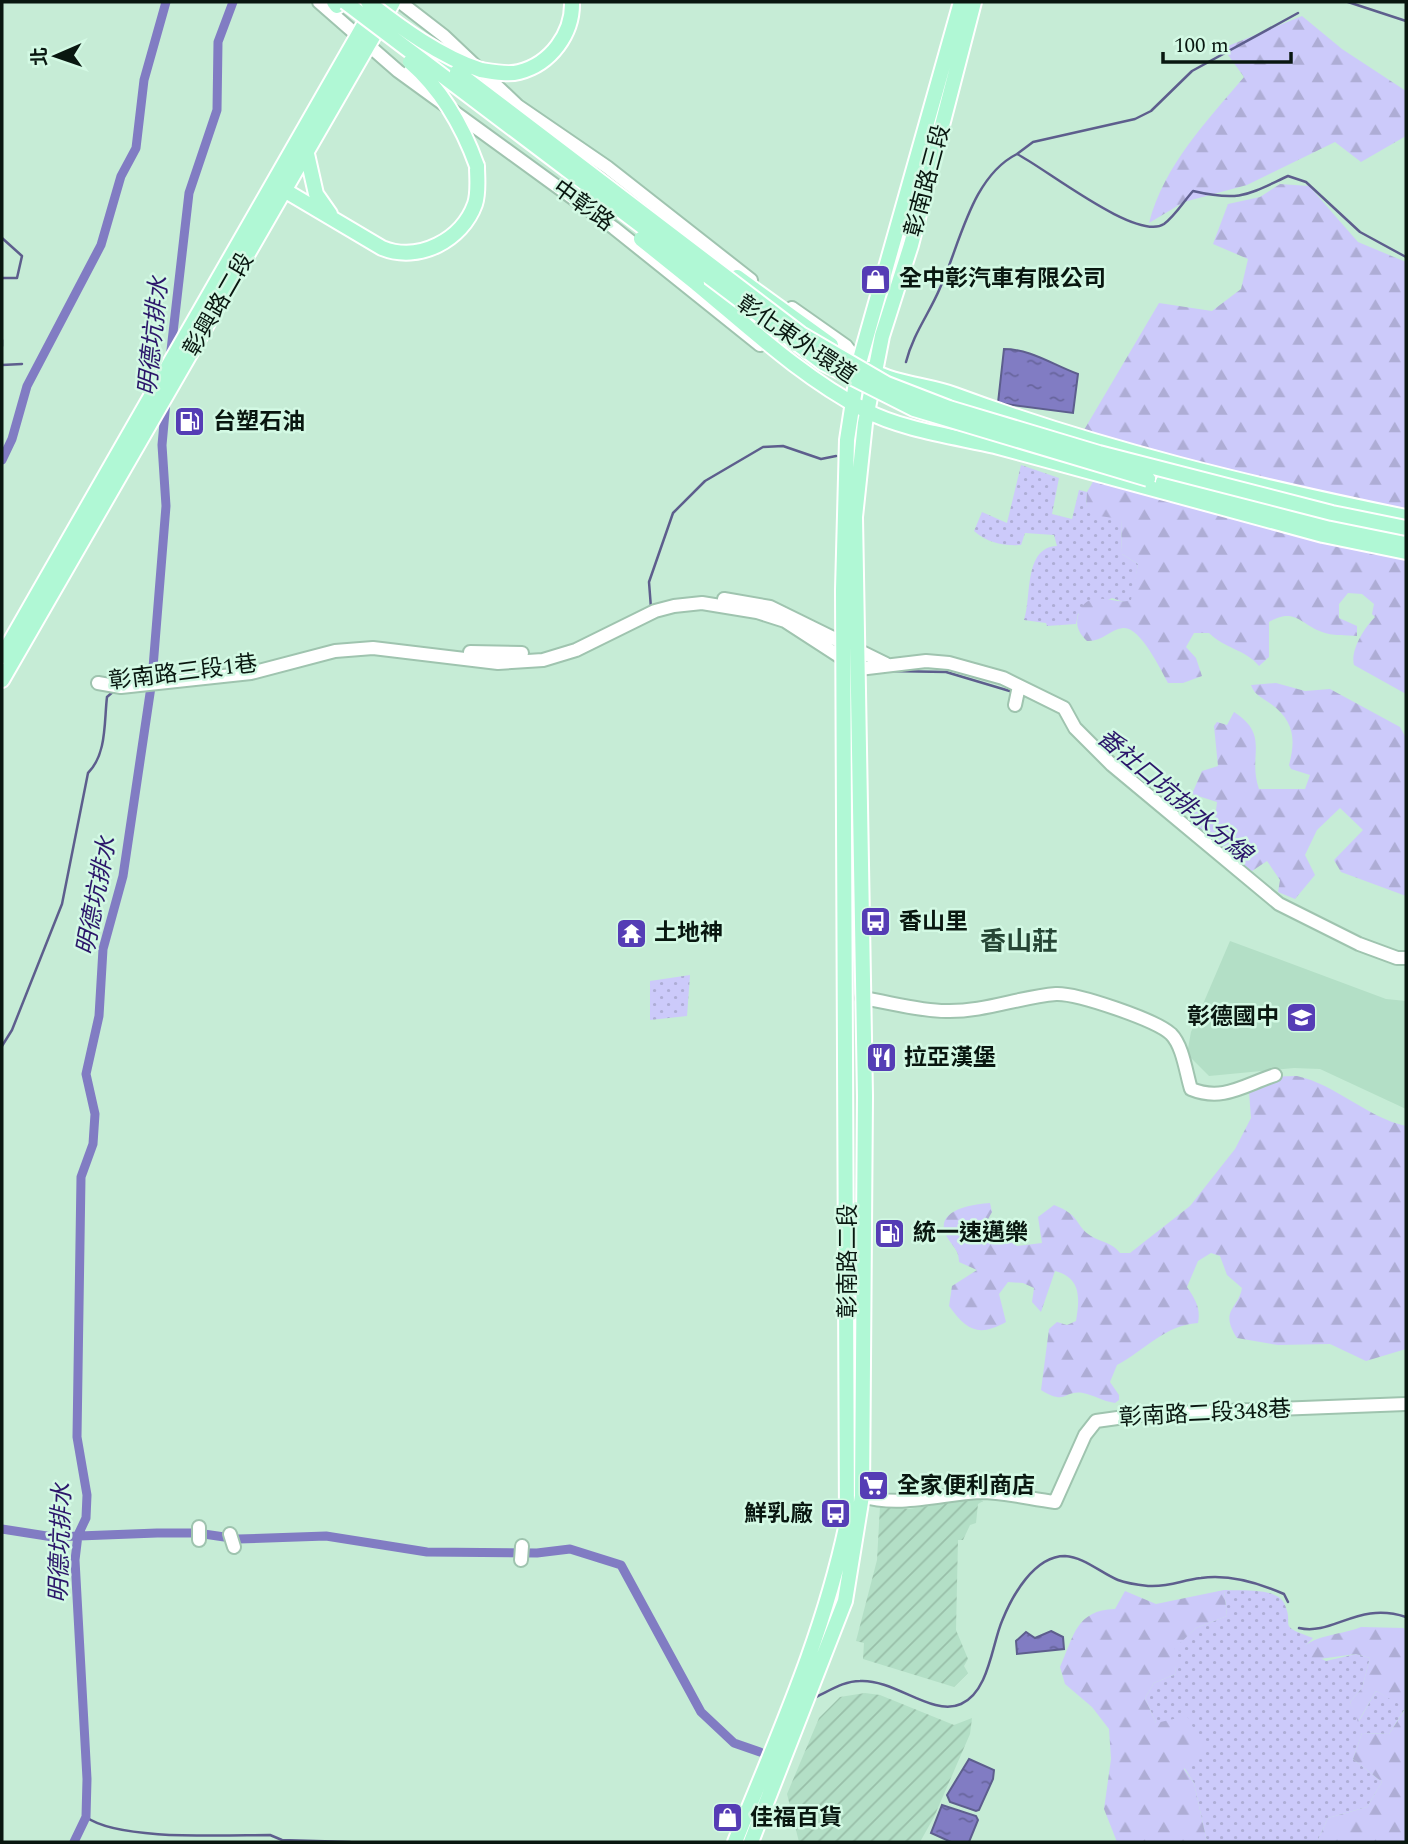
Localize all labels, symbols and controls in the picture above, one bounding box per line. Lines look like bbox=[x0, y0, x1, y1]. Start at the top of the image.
north arrow bbox=[21, 21, 91, 91]
scale bar bbox=[1163, 21, 1291, 65]
text: 100 m bbox=[1174, 30, 1229, 62]
text: 北 bbox=[26, 47, 55, 67]
street label: 彰南路三段 bbox=[896, 121, 960, 241]
street label: 中彰路 bbox=[545, 172, 621, 240]
street label: 彰興路二段 bbox=[175, 246, 263, 364]
shop icon: 全中彰汽車有限公司 bbox=[859, 262, 893, 296]
place label: 全中彰汽車有限公司 bbox=[899, 262, 1106, 297]
water label: 明德坑排水 bbox=[130, 273, 178, 398]
street label: 彰化東外環道 bbox=[729, 287, 863, 393]
fuel station icon: 台塑石油 bbox=[173, 405, 207, 439]
place label: 台塑石油 bbox=[213, 405, 305, 440]
street label: 彰南路三段1巷 bbox=[107, 647, 259, 699]
water label: 番社口坑排水分線 bbox=[1089, 721, 1261, 873]
water label: 明德坑排水 bbox=[68, 833, 126, 958]
bus stop icon: 香山里 bbox=[859, 905, 893, 939]
place label: 香山里 bbox=[899, 905, 968, 940]
temple icon: 土地神 bbox=[614, 916, 648, 950]
place label: 土地神 bbox=[654, 916, 723, 951]
district label: 香山莊 bbox=[980, 922, 1058, 962]
place label: 彰德國中 bbox=[1187, 1000, 1279, 1035]
school or university icon: 彰德國中 bbox=[1285, 1000, 1319, 1034]
restaurant icon: 拉亞漢堡 bbox=[864, 1041, 898, 1075]
place label: 拉亞漢堡 bbox=[904, 1041, 996, 1076]
street label: 彰南路二段 bbox=[831, 1204, 866, 1319]
fuel station icon: 統一速邁樂 bbox=[873, 1216, 907, 1250]
place label: 統一速邁樂 bbox=[913, 1216, 1028, 1251]
street label: 彰南路二段348巷 bbox=[1118, 1392, 1292, 1436]
supermarket icon: 全家便利商店 bbox=[857, 1469, 891, 1503]
place label: 全家便利商店 bbox=[897, 1469, 1035, 1504]
water label: 明德坑排水 bbox=[41, 1481, 81, 1604]
place label: 鮮乳廠 bbox=[744, 1497, 813, 1532]
bus stop icon: 鮮乳廠 bbox=[819, 1497, 853, 1531]
shop icon: 佳福百貨 bbox=[710, 1801, 744, 1835]
place label: 佳福百貨 bbox=[750, 1801, 842, 1836]

